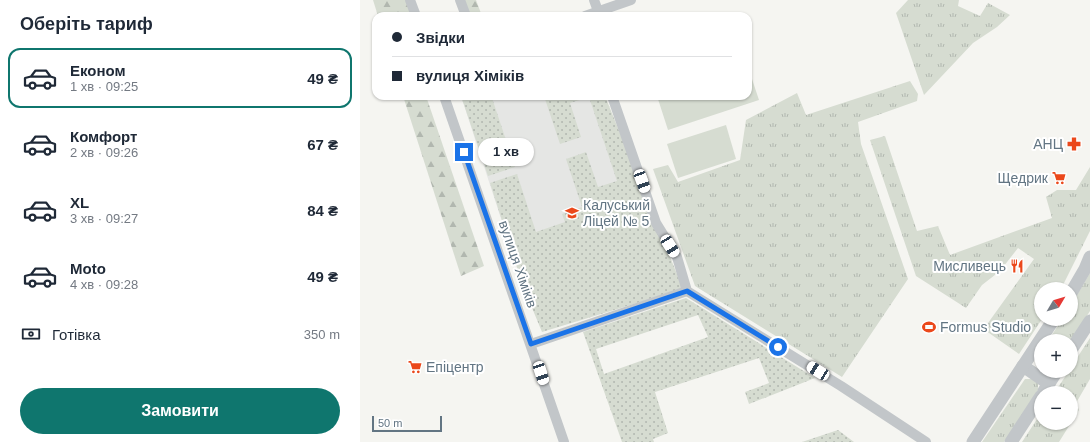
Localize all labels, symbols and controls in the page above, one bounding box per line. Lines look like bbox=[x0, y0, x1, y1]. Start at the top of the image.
text: Оберіть тариф bbox=[20, 14, 153, 34]
text: Звідки bbox=[416, 29, 465, 46]
icon: car bbox=[22, 60, 58, 96]
text: Економ bbox=[70, 62, 126, 79]
text: вулиця Хіміків bbox=[416, 67, 524, 84]
text: 49 ₴ bbox=[307, 70, 338, 87]
text: 1 хв · 09:25 bbox=[70, 79, 138, 94]
icon: car bbox=[22, 126, 58, 162]
text: Комфорт bbox=[70, 128, 137, 145]
text: 67 ₴ bbox=[307, 136, 338, 153]
place label: АНЦ bbox=[1033, 136, 1064, 152]
pharmacy icon: АНЦ bbox=[1066, 136, 1082, 152]
callout: 1 хв bbox=[478, 138, 534, 166]
route end bbox=[455, 143, 473, 161]
text: 1 хв bbox=[493, 144, 519, 159]
text: 2 хв · 09:26 bbox=[70, 145, 138, 160]
car bbox=[632, 168, 652, 194]
place label: Щедрик bbox=[997, 170, 1049, 186]
supermarket icon: Щедрик bbox=[1051, 170, 1067, 186]
icon: car bbox=[22, 192, 58, 228]
text: XL bbox=[70, 194, 89, 211]
place label: Калуський Ліцей № 5 bbox=[583, 197, 650, 229]
text: 84 ₴ bbox=[307, 202, 338, 219]
school or university icon: Калуський Ліцей № 5 bbox=[564, 205, 580, 221]
text: 3 хв · 09:27 bbox=[70, 211, 138, 226]
street label: вулиця Хіміків bbox=[496, 218, 540, 310]
car bbox=[659, 233, 681, 259]
icon: car bbox=[22, 258, 58, 294]
place label: Мисливець bbox=[933, 258, 1006, 274]
restaurant icon: Мисливець bbox=[1009, 258, 1025, 274]
text: Moto bbox=[70, 260, 106, 277]
text: 49 ₴ bbox=[307, 268, 338, 285]
text: 4 хв · 09:28 bbox=[70, 277, 138, 292]
north arrow bbox=[1034, 282, 1078, 326]
map controls bbox=[1034, 282, 1078, 430]
sports icon: Formus Studio bbox=[921, 319, 937, 335]
place label: Formus Studio bbox=[940, 319, 1031, 335]
icon: cash bbox=[20, 323, 42, 345]
text: Готівка bbox=[52, 326, 101, 343]
text: 350 m bbox=[304, 327, 340, 342]
button: + bbox=[1034, 334, 1078, 378]
route start bbox=[769, 338, 787, 356]
supermarket icon: Епіцентр bbox=[407, 359, 423, 375]
place label: Епіцентр bbox=[426, 359, 484, 375]
car bbox=[532, 360, 550, 386]
car bbox=[805, 360, 831, 382]
button: − bbox=[1034, 386, 1078, 430]
button: Замовити bbox=[20, 388, 340, 434]
scale bar bbox=[372, 414, 442, 433]
text: 50 m bbox=[378, 417, 402, 429]

